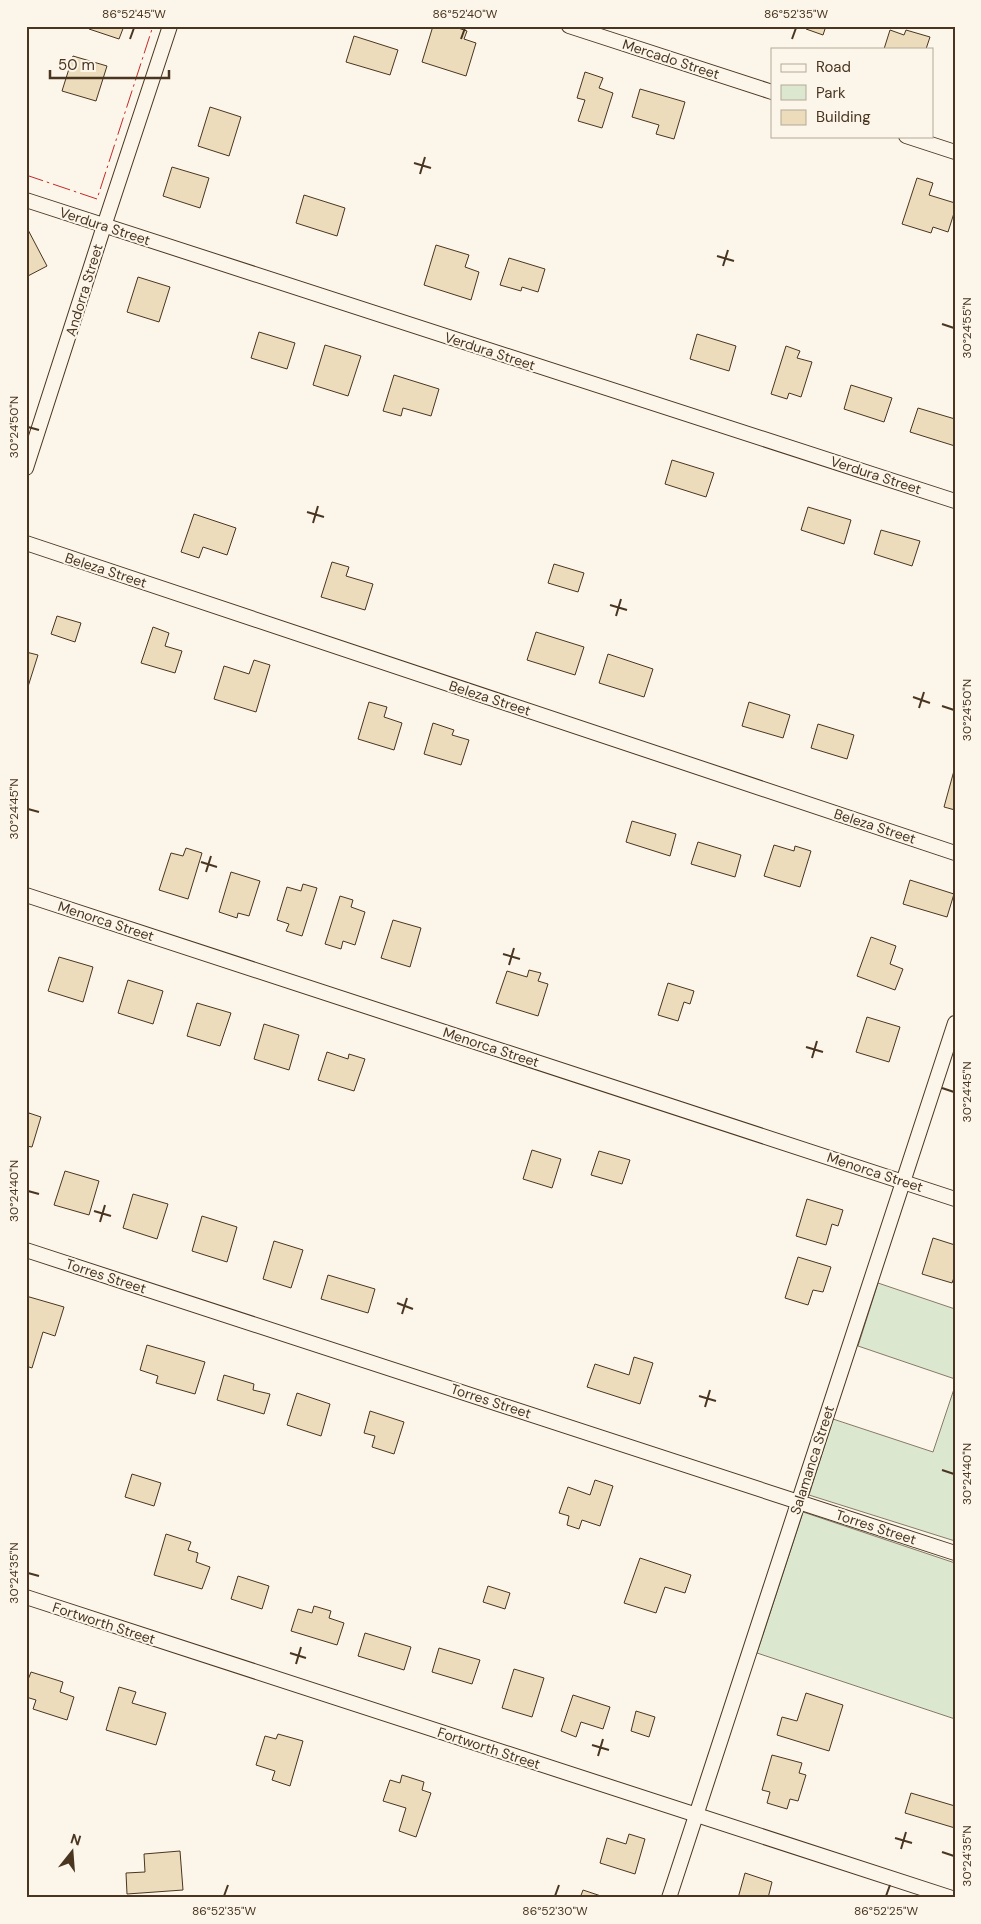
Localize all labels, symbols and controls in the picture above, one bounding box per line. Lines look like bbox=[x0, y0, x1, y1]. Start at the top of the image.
text: 86°52'45"W bbox=[102, 6, 166, 22]
text: 86°52'40"W bbox=[433, 6, 498, 22]
text: 86°52'35"W bbox=[764, 6, 828, 22]
street label: Mercado Street bbox=[620, 35, 722, 83]
scale bar bbox=[50, 48, 169, 80]
legend bbox=[771, 48, 934, 138]
text: 50 m bbox=[58, 55, 95, 75]
text: Road bbox=[816, 57, 851, 77]
text: Park bbox=[816, 83, 846, 103]
text: Building bbox=[816, 107, 871, 127]
street label: Verdura Street bbox=[57, 203, 153, 249]
street label: Andorra Street bbox=[61, 242, 107, 338]
text: 30°24'55"N bbox=[959, 297, 975, 359]
street label: Verdura Street bbox=[442, 328, 538, 374]
text: 30°24'50"N bbox=[6, 396, 22, 458]
street label: Verdura Street bbox=[828, 452, 924, 498]
street label: Beleza Street bbox=[63, 548, 149, 592]
street label: Beleza Street bbox=[447, 676, 533, 720]
text: 30°24'50"N bbox=[959, 679, 975, 741]
text: 30°24'45"N bbox=[6, 779, 22, 839]
street label: Beleza Street bbox=[832, 804, 918, 848]
street label: Menorca Street bbox=[56, 897, 156, 945]
street label: Menorca Street bbox=[441, 1023, 541, 1071]
text: 30°24'45"N bbox=[959, 1062, 975, 1122]
street label: Menorca Street bbox=[825, 1148, 925, 1196]
text: 30°24'40"N bbox=[6, 1160, 22, 1222]
street label: Torres Street bbox=[64, 1255, 148, 1297]
street label: Torres Street bbox=[449, 1380, 533, 1422]
street label: Salamanca Street bbox=[786, 1403, 838, 1517]
text: 30°24'40"N bbox=[959, 1443, 975, 1505]
street label: Torres Street bbox=[834, 1506, 918, 1548]
text: 30°24'35"N bbox=[6, 1542, 22, 1604]
street label: Fortworth Street bbox=[50, 1598, 158, 1648]
street label: Fortworth Street bbox=[435, 1723, 543, 1773]
text: 30°24'35"N bbox=[959, 1825, 975, 1887]
north arrow bbox=[48, 1826, 98, 1876]
text: N bbox=[68, 1829, 83, 1850]
text: 86°52'35"W bbox=[192, 1903, 256, 1919]
text: 86°52'30"W bbox=[522, 1903, 588, 1919]
text: 86°52'25"W bbox=[854, 1903, 918, 1919]

